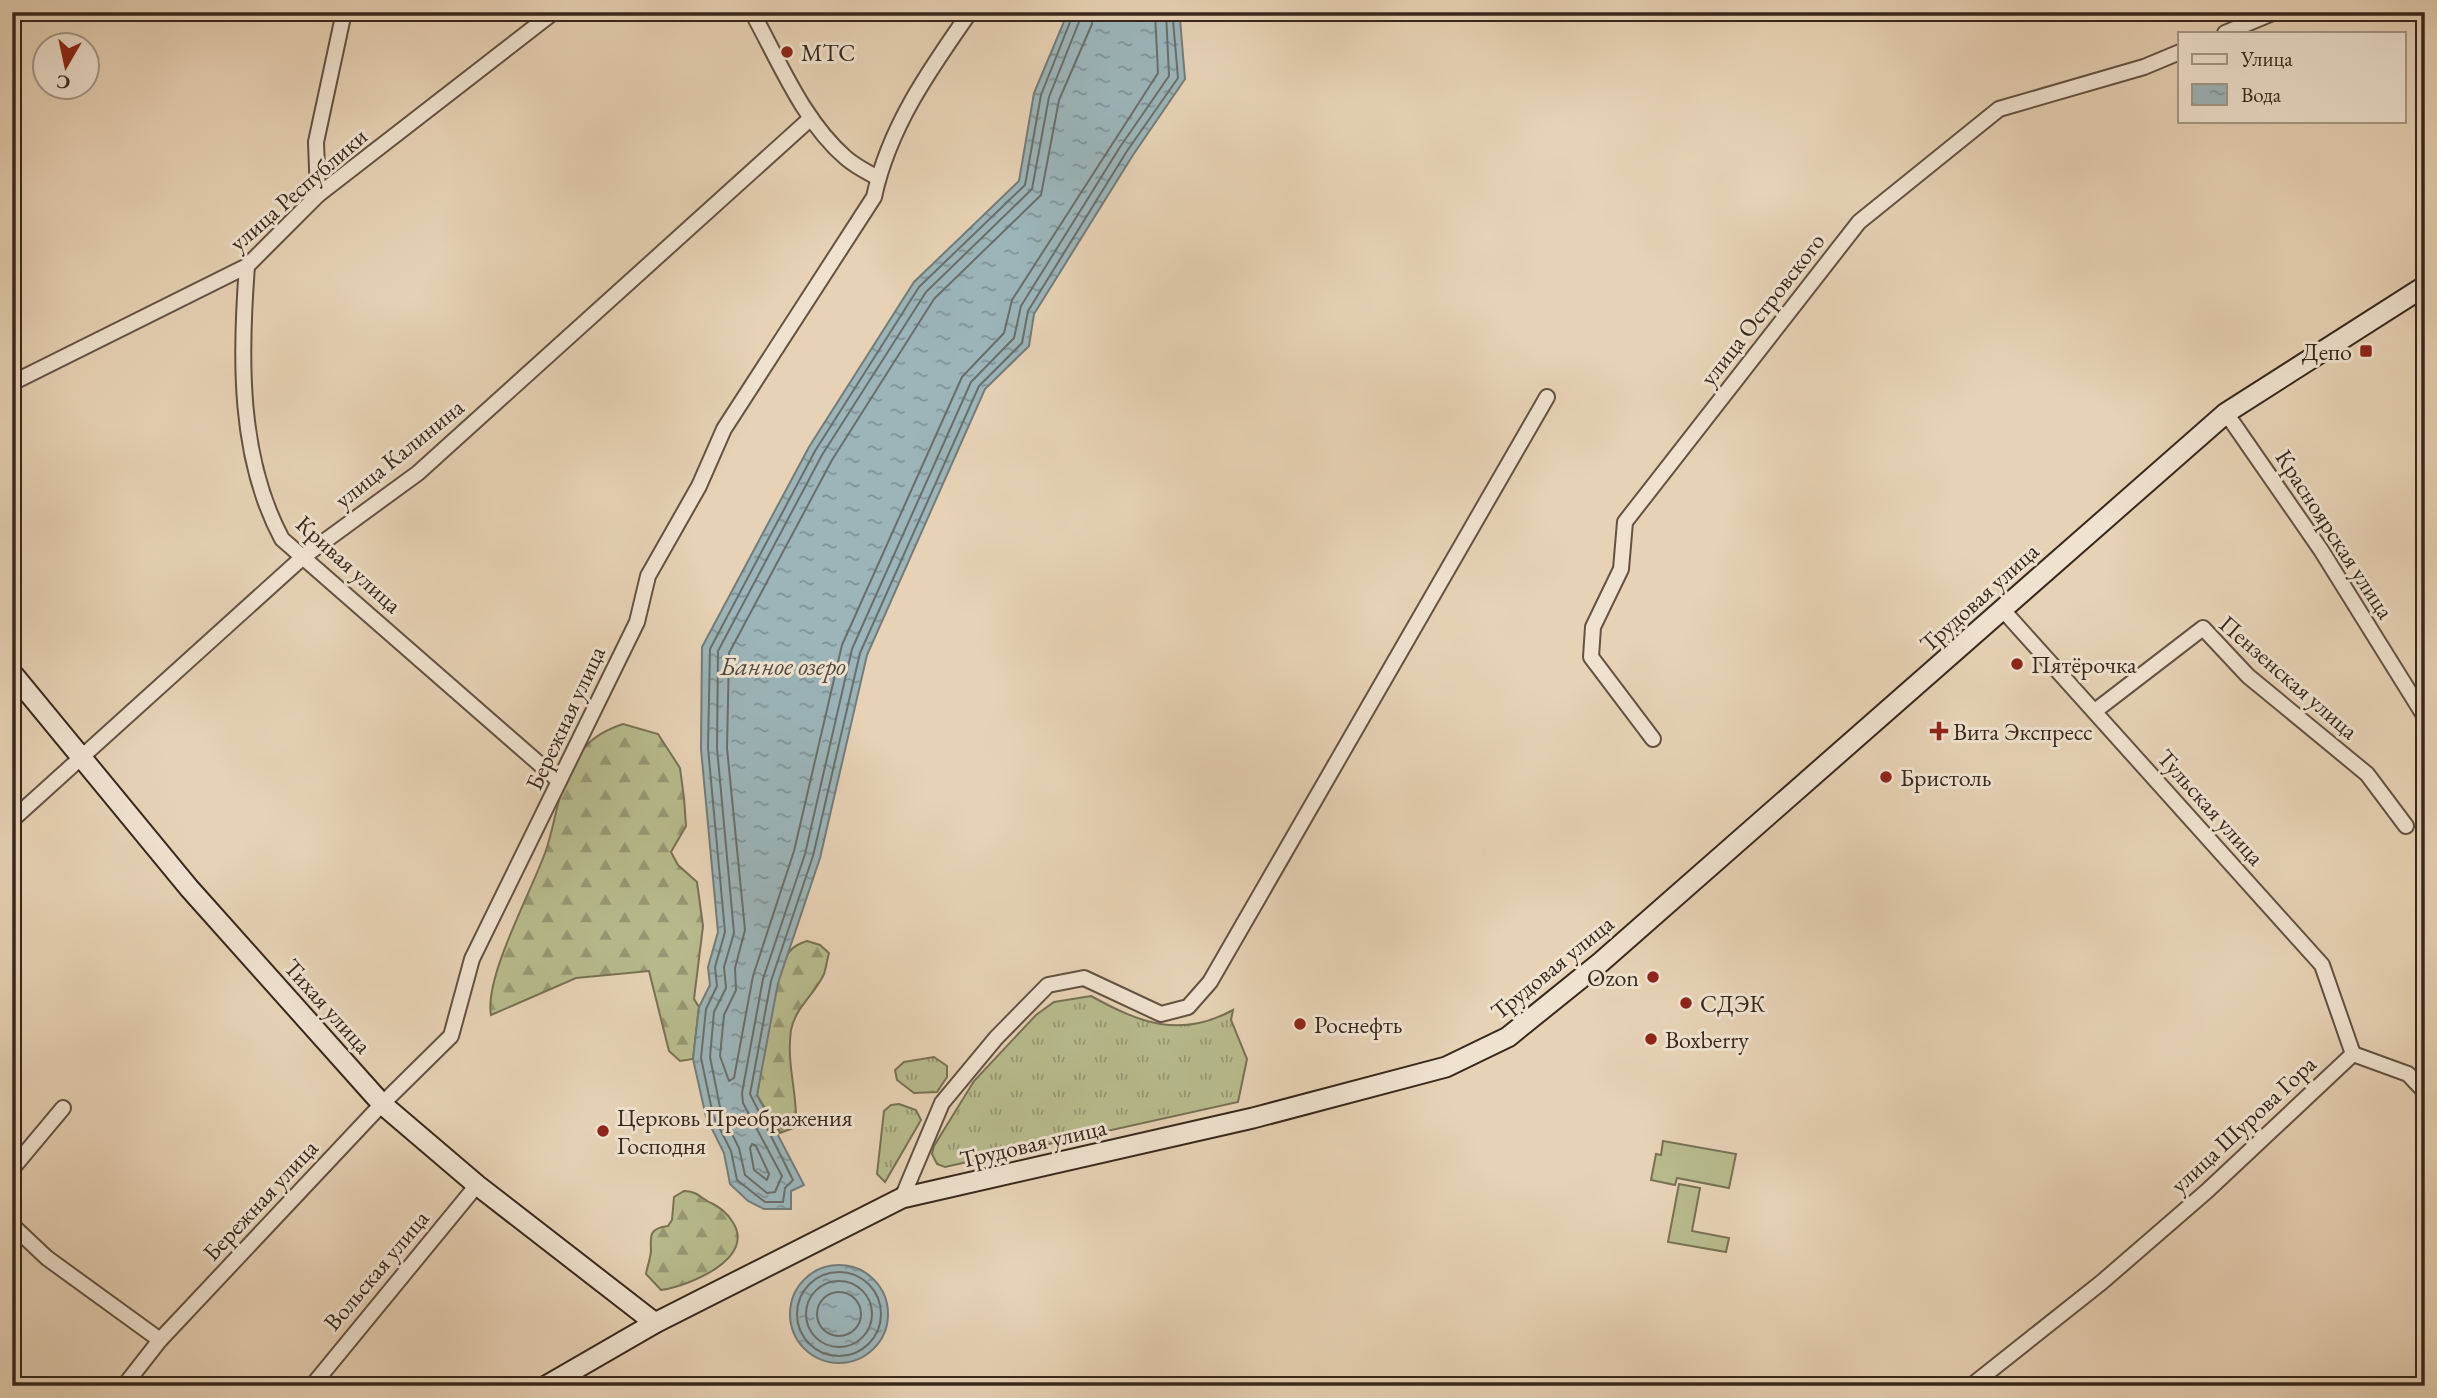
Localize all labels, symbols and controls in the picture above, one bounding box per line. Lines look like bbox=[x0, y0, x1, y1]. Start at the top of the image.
north arrow bbox=[32, 32, 102, 102]
legend bbox=[2178, 32, 2406, 122]
place label: МТС bbox=[801, 37, 855, 68]
marker: МТС bbox=[779, 44, 795, 60]
text: Улица bbox=[2240, 45, 2293, 72]
text: С bbox=[55, 69, 72, 96]
text: Вода bbox=[2241, 81, 2282, 108]
street label: улица Республики bbox=[223, 120, 374, 257]
street label: улица Островского bbox=[1693, 226, 1832, 392]
place label: Депо bbox=[2302, 336, 2352, 367]
marker: Депо bbox=[2358, 343, 2374, 359]
street label: улица Калинина bbox=[328, 391, 470, 515]
street label: Красноярская улица bbox=[2269, 443, 2402, 625]
street label: Кривая улица bbox=[289, 508, 409, 620]
street label: Трудовая улица bbox=[1913, 535, 2045, 659]
street label: Пензенская улица bbox=[2213, 608, 2365, 746]
street label: Бережная улица bbox=[518, 641, 612, 795]
water label: Банное озеро bbox=[719, 649, 846, 683]
place label: Пятёрочка bbox=[2031, 649, 2137, 680]
marker: Пятёрочка bbox=[2009, 656, 2025, 672]
place label: Вита Экспресс bbox=[1953, 716, 2093, 747]
marker: Вита Экспресс bbox=[1931, 723, 1947, 739]
street label: Тульская улица bbox=[2150, 742, 2272, 872]
place label: Бристоль bbox=[1900, 762, 1991, 793]
marker: Бристоль bbox=[1878, 769, 1894, 785]
street label: Трудовая улица bbox=[1484, 908, 1620, 1026]
street label: Тихая улица bbox=[277, 952, 379, 1060]
place label: Ozon bbox=[1587, 962, 1639, 993]
marker: Ozon bbox=[1645, 969, 1661, 985]
place label: СДЭК bbox=[1700, 988, 1766, 1019]
marker: СДЭК bbox=[1678, 995, 1694, 1011]
place label: Роснефть bbox=[1314, 1009, 1403, 1040]
marker: Роснефть bbox=[1292, 1016, 1308, 1032]
place label: Boxberry bbox=[1665, 1024, 1749, 1055]
marker: Boxberry bbox=[1643, 1031, 1659, 1047]
street label: улица Шурова Гора bbox=[2163, 1048, 2323, 1200]
place label: Церковь Преображения Господня bbox=[617, 1102, 853, 1161]
street label: Трудовая улица bbox=[957, 1111, 1110, 1175]
marker: Церковь Преображения Господня bbox=[595, 1123, 611, 1139]
street label: Бережная улица bbox=[196, 1132, 325, 1267]
street label: Вольская улица bbox=[316, 1203, 436, 1337]

